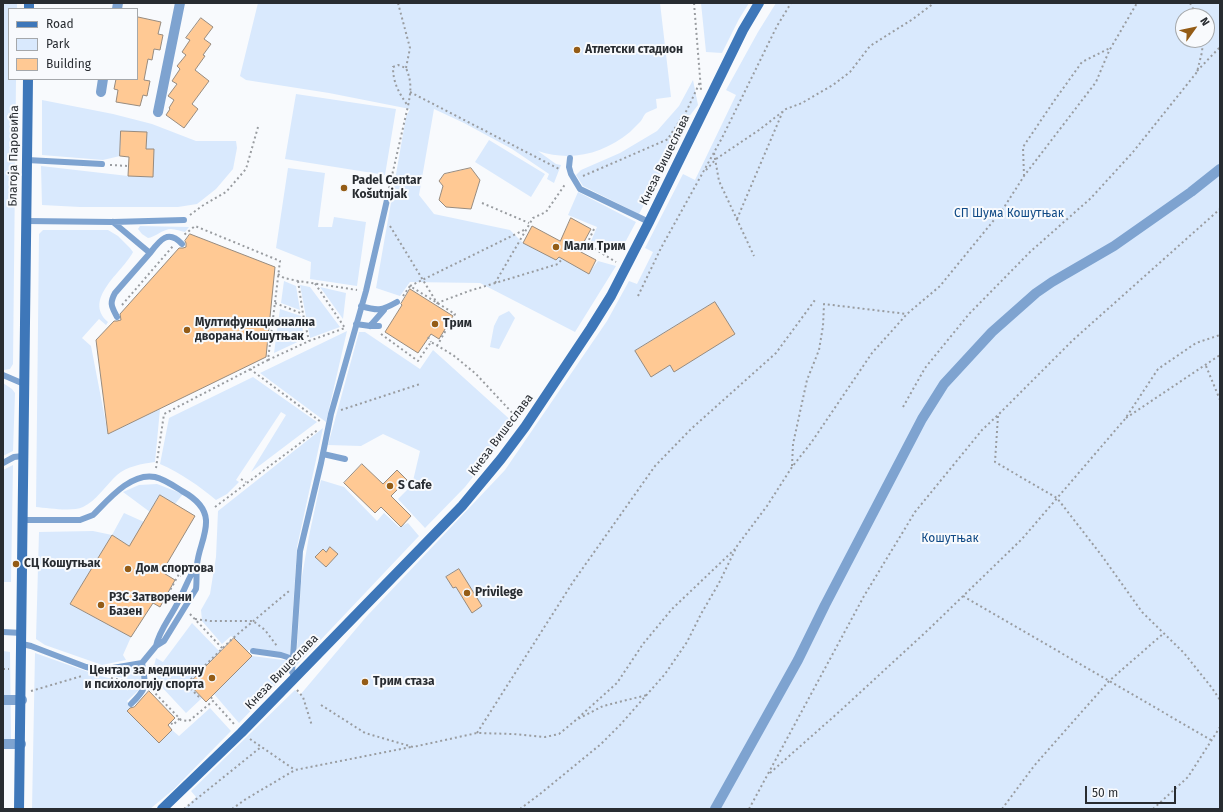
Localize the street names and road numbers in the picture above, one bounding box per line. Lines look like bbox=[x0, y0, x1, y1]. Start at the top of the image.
street label: Благоја Паровића bbox=[6, 105, 22, 207]
street label: Кнеза Вишеслава bbox=[637, 112, 693, 208]
street label: Кнеза Вишеслава bbox=[465, 391, 537, 479]
street label: Кнеза Вишеслава bbox=[242, 631, 322, 713]

